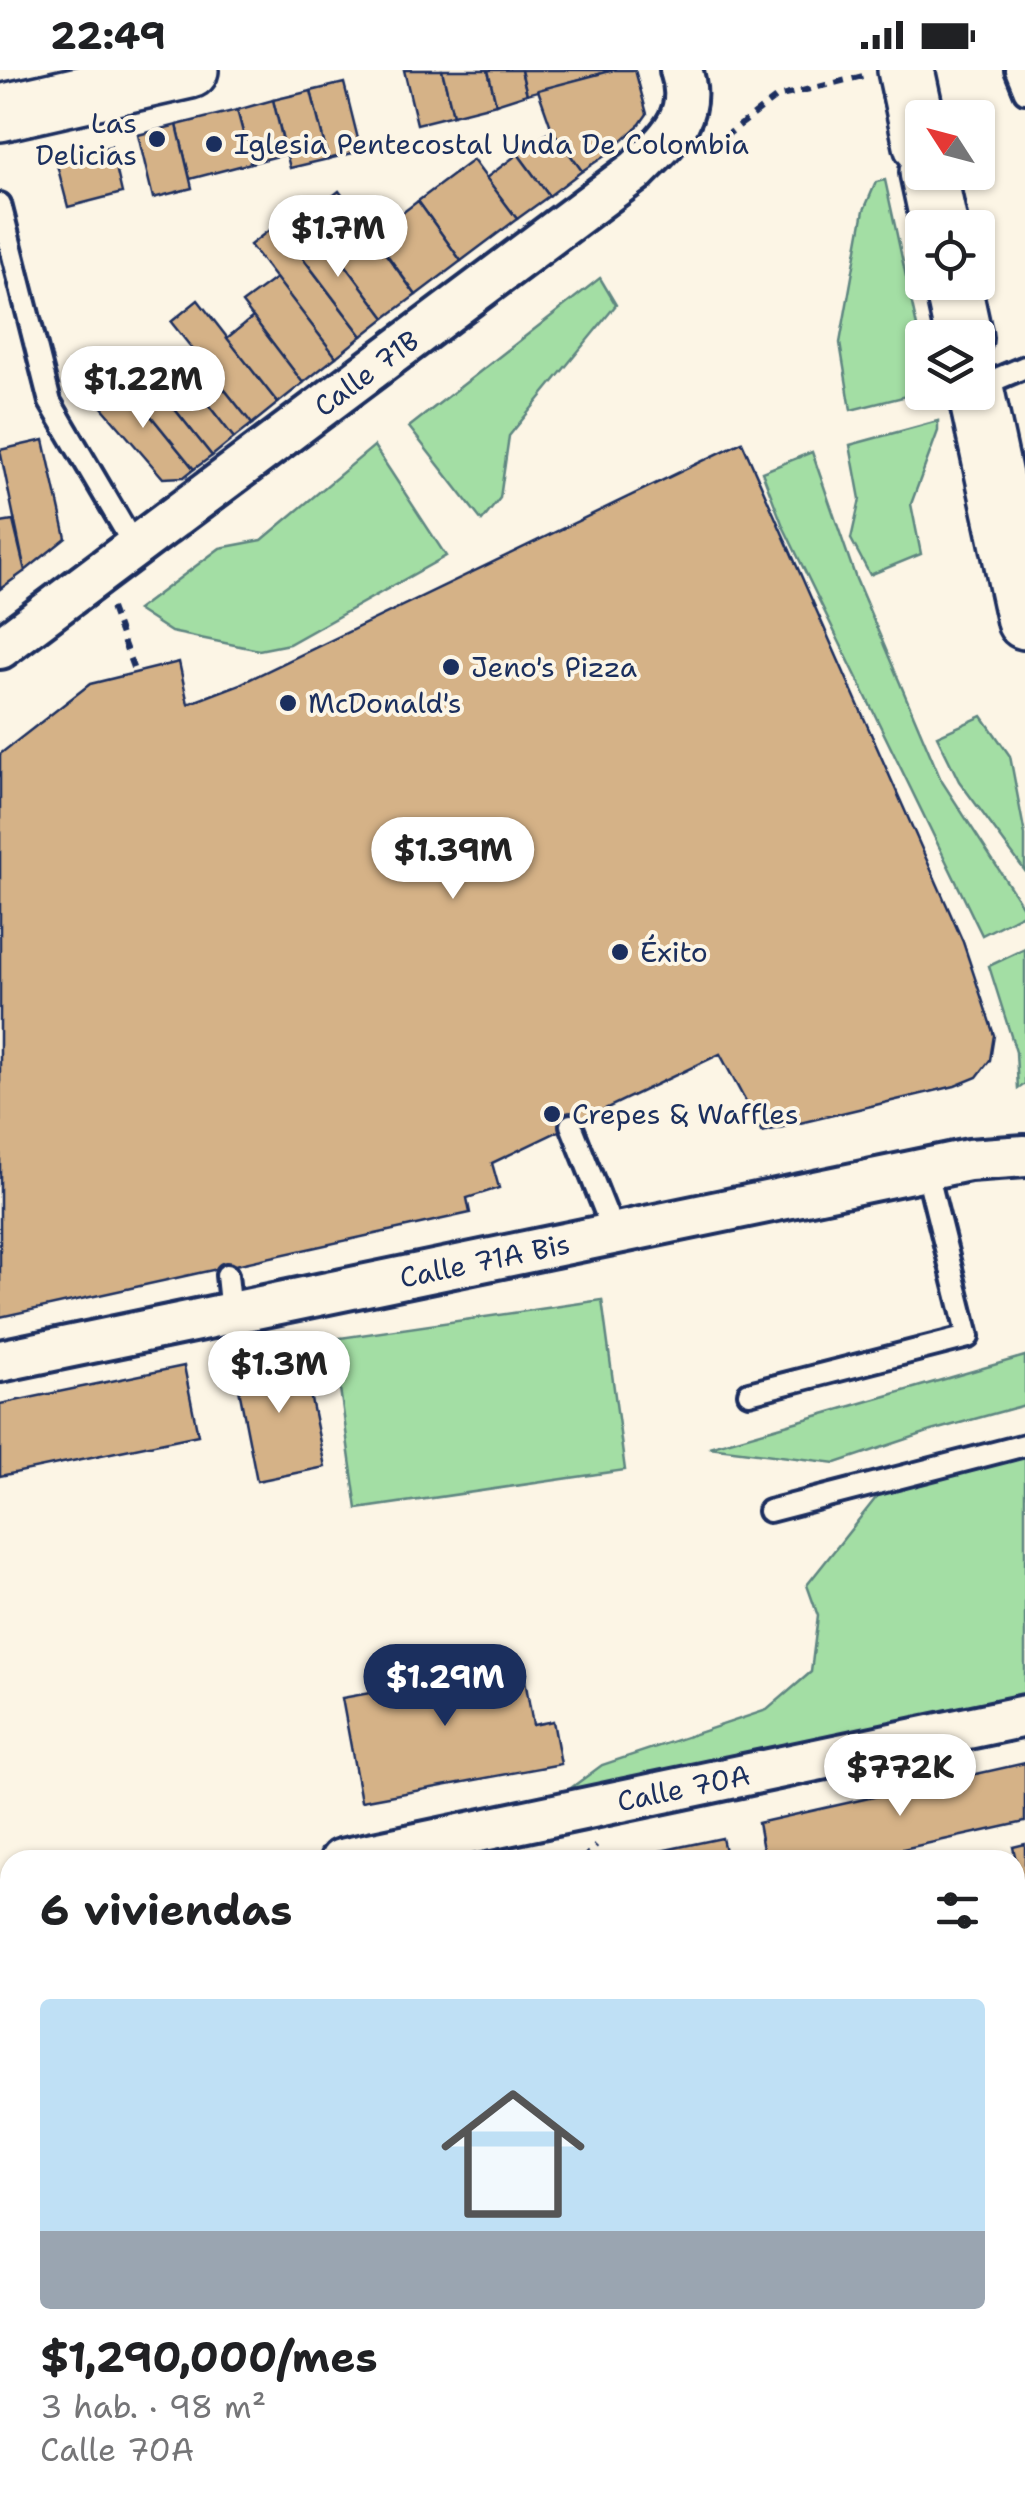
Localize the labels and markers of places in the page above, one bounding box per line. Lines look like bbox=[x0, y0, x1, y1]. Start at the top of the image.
place label: Las Delicias bbox=[35, 104, 137, 174]
place label: Iglesia Pentecostal Unda De Colombia bbox=[234, 125, 749, 163]
marker: Las Delicias bbox=[146, 128, 168, 150]
marker: Iglesia Pentecostal Unda De Colombia bbox=[203, 133, 225, 155]
pin: $1.7M bbox=[268, 195, 408, 280]
pin: $1.22M bbox=[62, 346, 224, 431]
place label: Jeno's Pizza bbox=[471, 648, 637, 686]
marker: Jeno's Pizza bbox=[440, 656, 462, 678]
place label: McDonald's bbox=[308, 684, 462, 722]
marker: McDonald's bbox=[277, 692, 299, 714]
pin: $1.39M bbox=[372, 817, 534, 902]
place label: Éxito bbox=[640, 933, 708, 971]
marker: Éxito bbox=[609, 941, 631, 963]
place label: Crepes & Waffles bbox=[572, 1095, 799, 1133]
marker: Crepes & Waffles bbox=[541, 1103, 563, 1125]
pin: $1.3M bbox=[209, 1331, 349, 1416]
pin: $1.29M bbox=[364, 1644, 526, 1729]
pin: $772K bbox=[830, 1734, 970, 1819]

